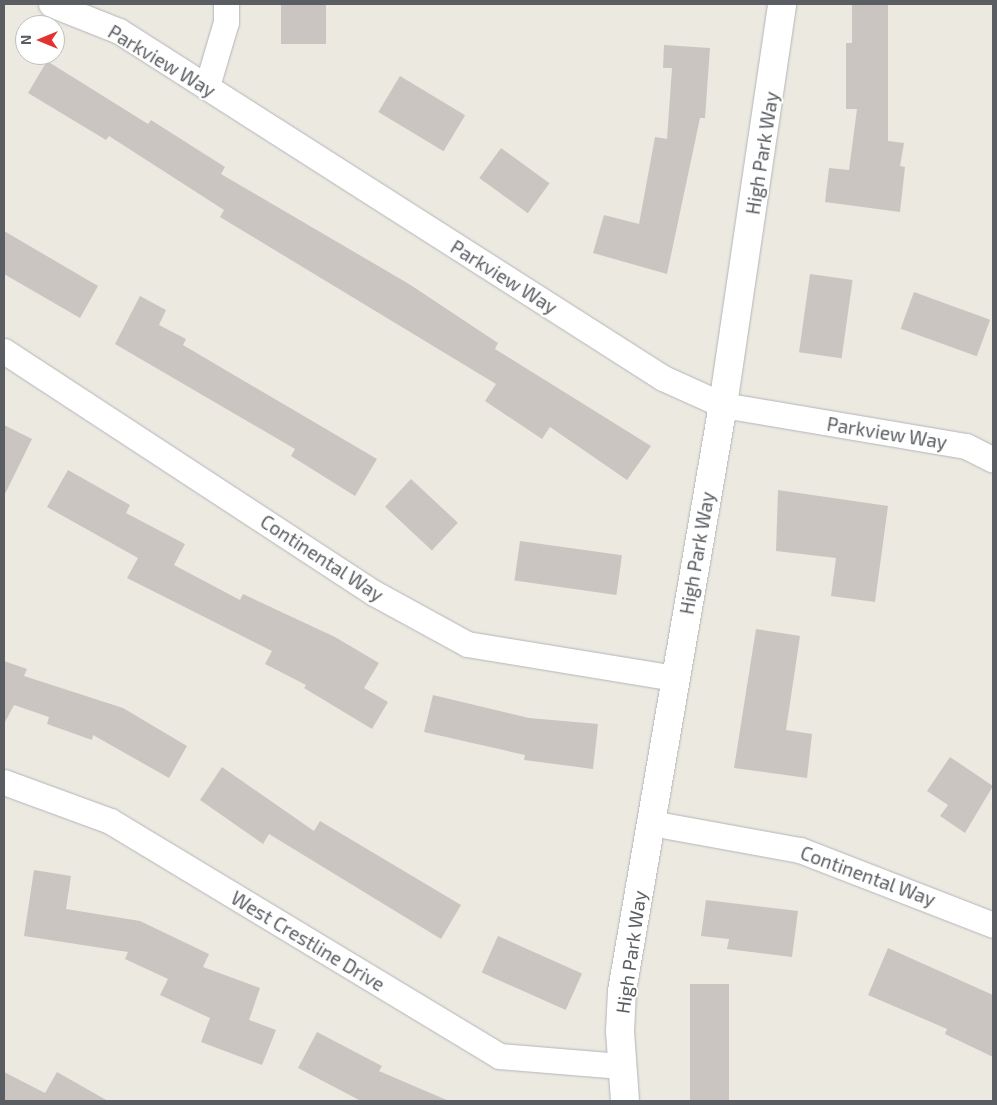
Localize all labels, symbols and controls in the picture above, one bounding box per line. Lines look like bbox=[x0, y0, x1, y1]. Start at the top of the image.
north arrow bbox=[15, 15, 65, 65]
street label: Parkview Way bbox=[104, 20, 220, 102]
text: N bbox=[17, 35, 34, 45]
street label: High Park Way bbox=[741, 90, 783, 216]
street label: Parkview Way bbox=[446, 235, 562, 319]
street label: Parkview Way bbox=[825, 412, 949, 454]
street label: High Park Way bbox=[675, 490, 719, 616]
street label: Continental Way bbox=[256, 510, 388, 606]
street label: Continental Way bbox=[797, 841, 939, 911]
street label: West Crestline Drive bbox=[227, 886, 389, 996]
street label: High Park Way bbox=[611, 889, 651, 1015]

